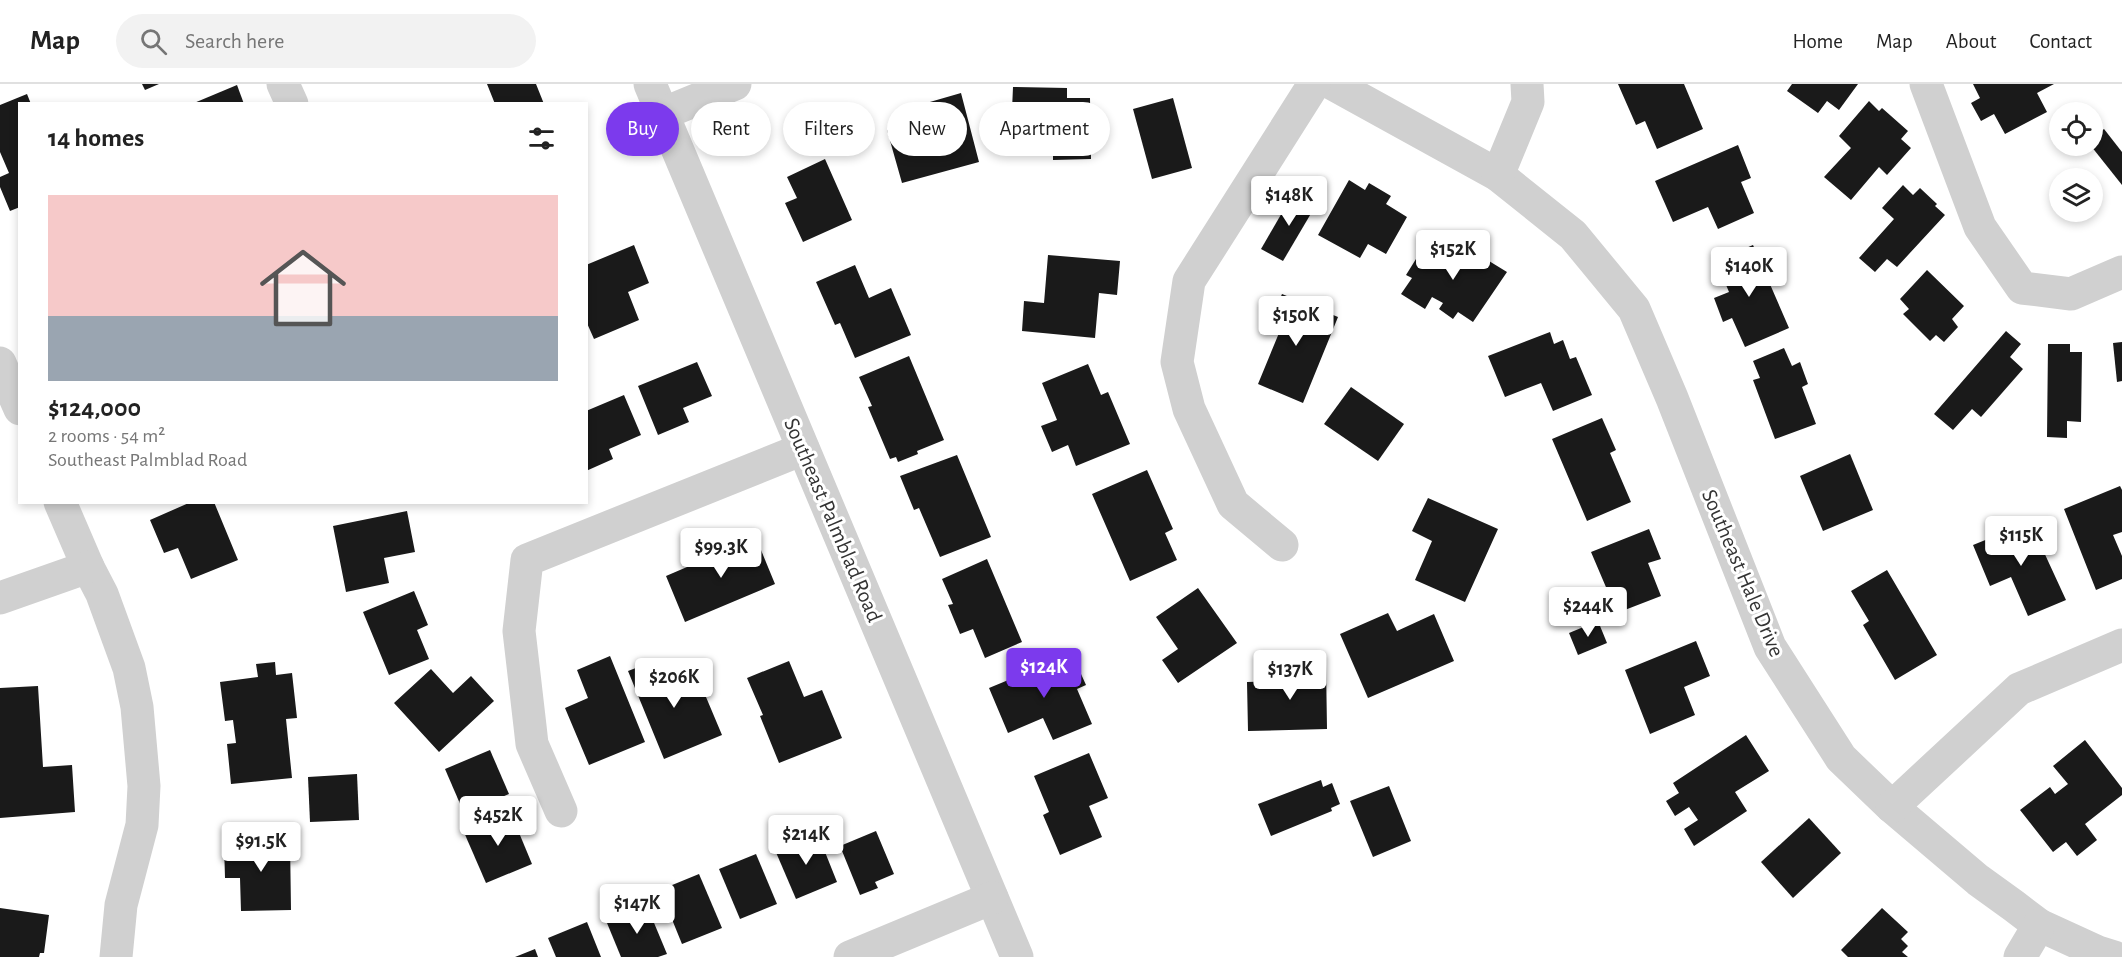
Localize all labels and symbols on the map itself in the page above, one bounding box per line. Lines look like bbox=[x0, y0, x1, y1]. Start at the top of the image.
pin: $148K bbox=[1247, 176, 1331, 227]
pin: $152K bbox=[1411, 230, 1495, 281]
pin: $140K bbox=[1707, 247, 1791, 298]
pin: $150K bbox=[1254, 296, 1338, 347]
street label: Southeast Palmblad Road bbox=[780, 415, 886, 625]
street label: Southeast Hale Drive bbox=[1698, 486, 1788, 660]
pin: $115K bbox=[1979, 516, 2063, 567]
pin: $99.3K bbox=[672, 528, 770, 579]
pin: $244K bbox=[1546, 587, 1630, 638]
pin: $124K bbox=[1002, 648, 1086, 699]
pin: $137K bbox=[1248, 650, 1332, 701]
pin: $206K bbox=[632, 658, 716, 709]
pin: $452K bbox=[456, 796, 540, 847]
pin: $214K bbox=[764, 815, 848, 866]
pin: $91.5K bbox=[212, 822, 310, 873]
pin: $147K bbox=[595, 884, 679, 935]

